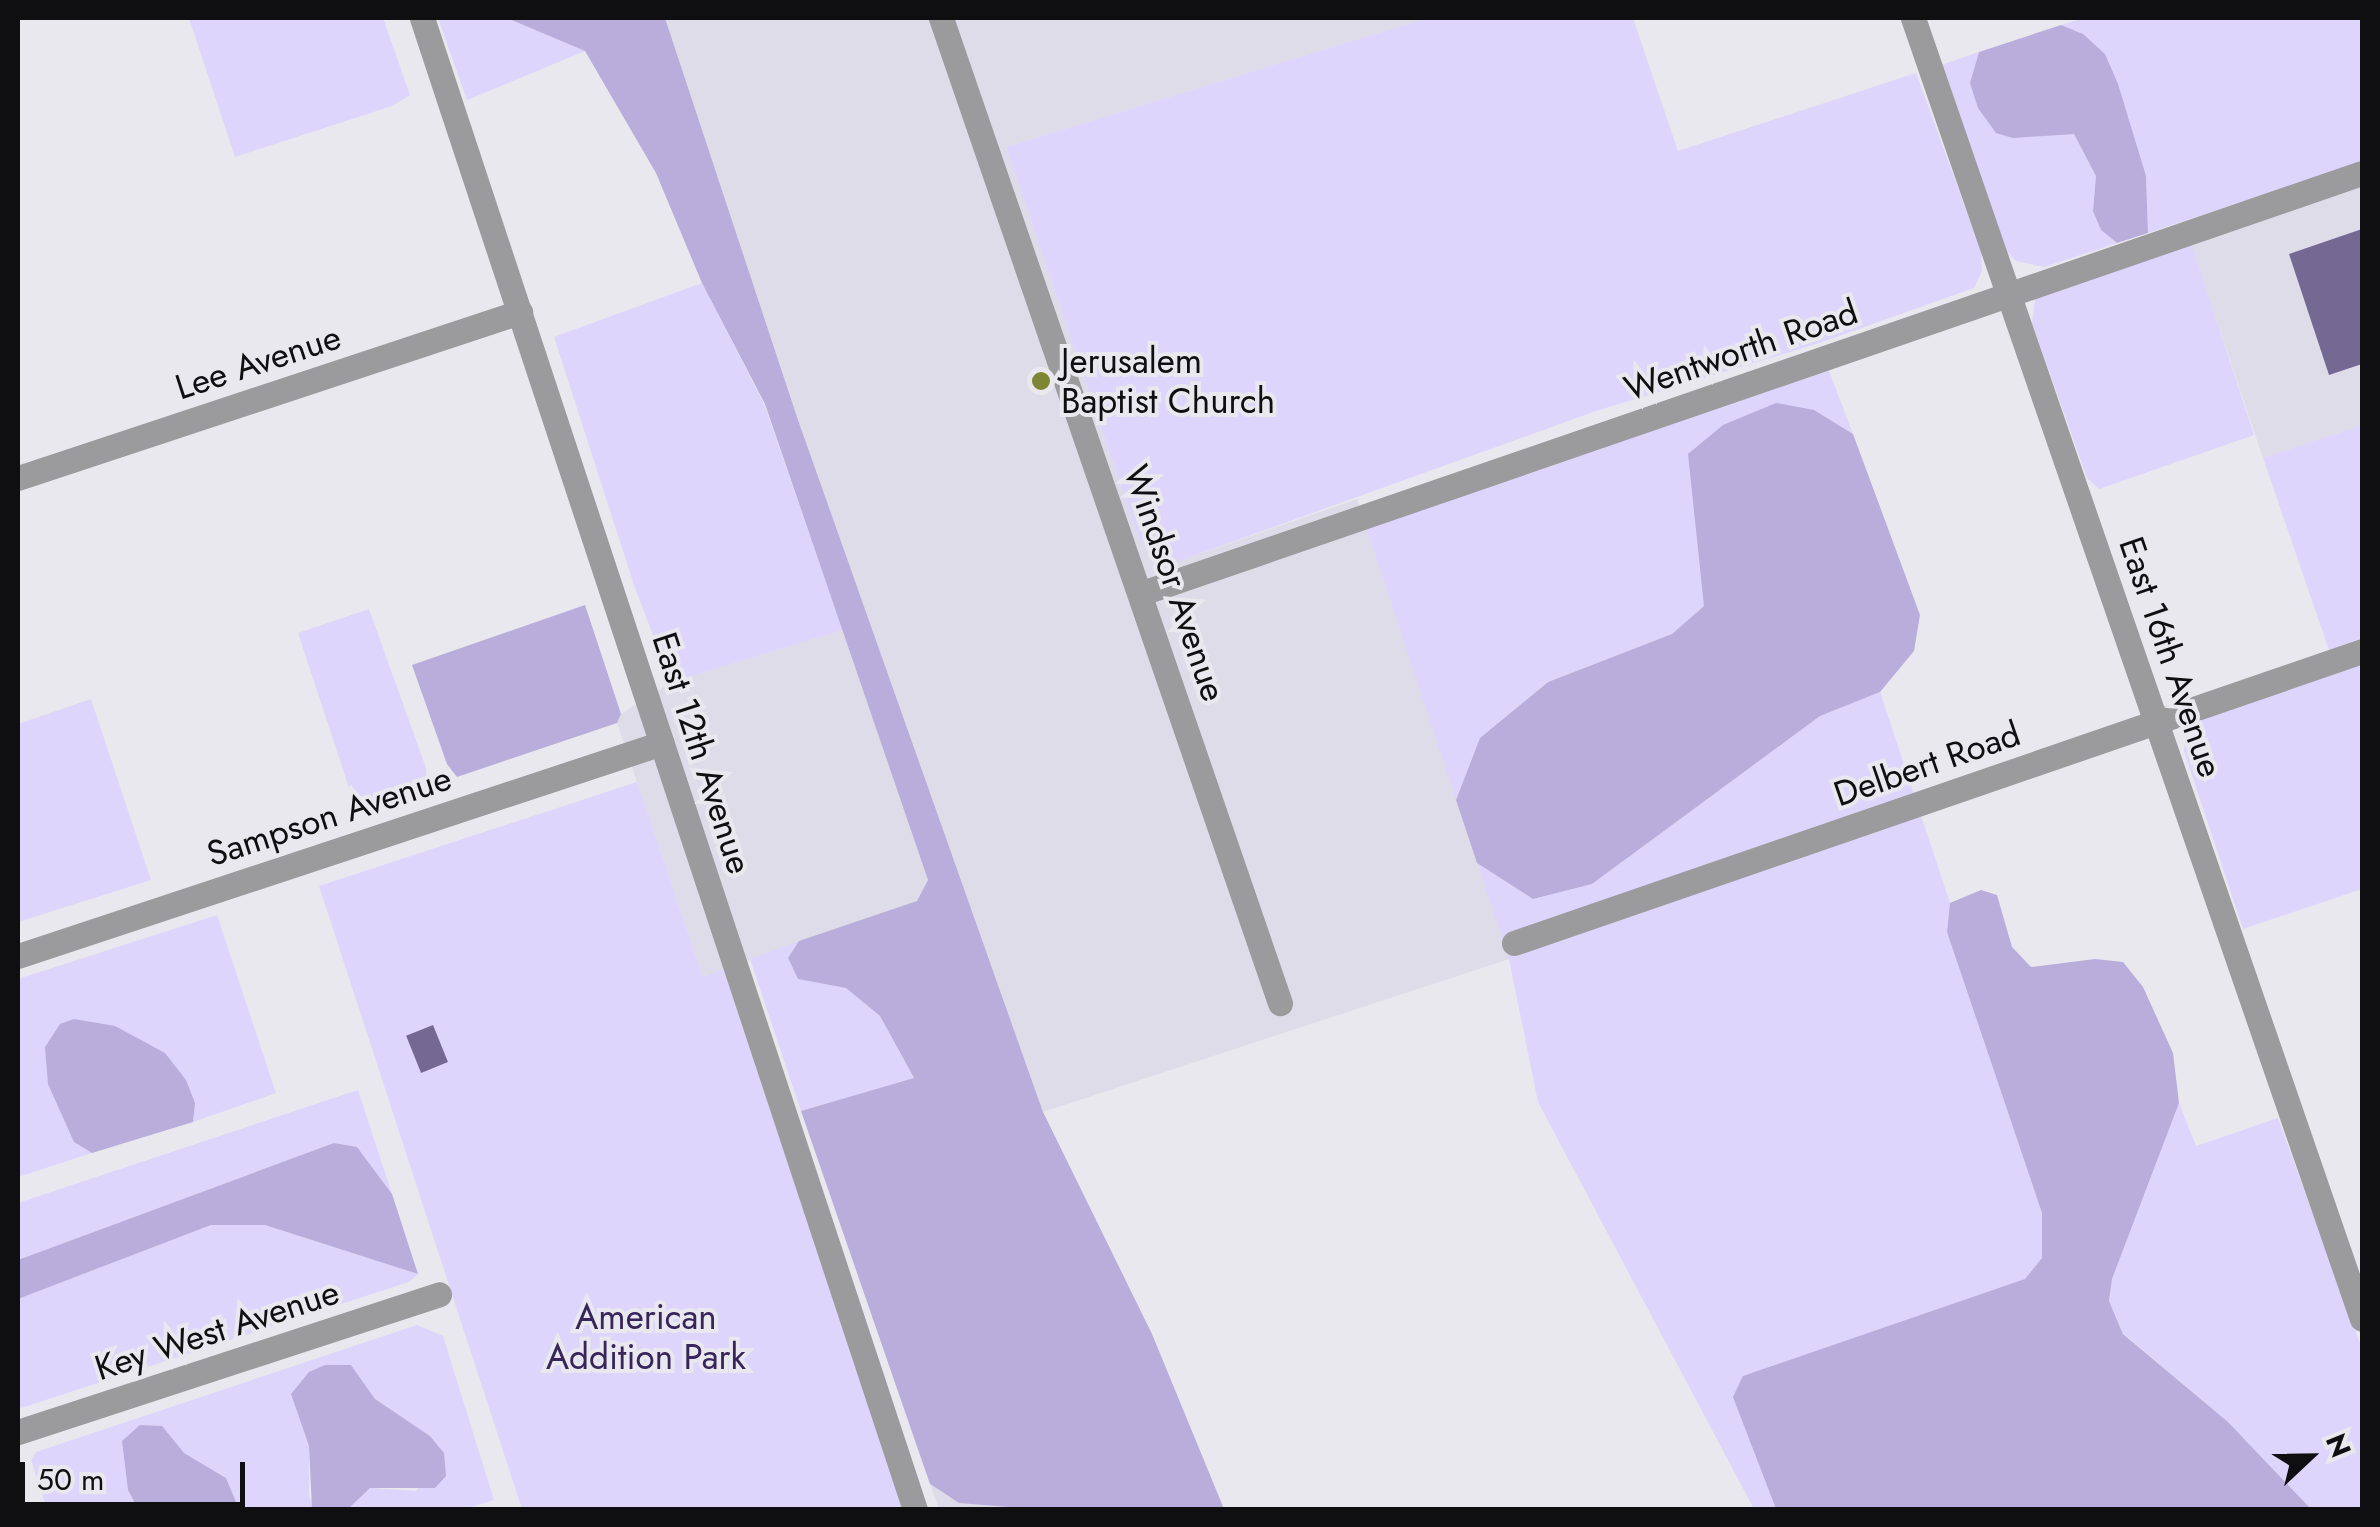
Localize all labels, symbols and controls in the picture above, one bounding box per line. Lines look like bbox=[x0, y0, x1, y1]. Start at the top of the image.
street label: Wentworth Road bbox=[1619, 290, 1863, 410]
street label: Lee Avenue bbox=[170, 316, 346, 408]
place label: Jerusalem Baptist Church bbox=[1061, 340, 1275, 422]
marker: Jerusalem Baptist Church bbox=[1030, 370, 1052, 392]
street label: Windsor Avenue bbox=[1115, 459, 1235, 707]
street label: East 16th Avenue bbox=[2110, 531, 2232, 783]
street label: East 12th Avenue bbox=[643, 627, 761, 879]
street label: Delbert Road bbox=[1828, 713, 2026, 815]
street label: Sampson Avenue bbox=[202, 757, 456, 875]
street label: Key West Avenue bbox=[90, 1271, 344, 1389]
park label: American Addition Park bbox=[546, 1296, 746, 1378]
north arrow bbox=[2260, 1407, 2360, 1507]
text: N bbox=[2315, 1428, 2361, 1464]
scale bar bbox=[25, 1442, 250, 1504]
text: 50 m bbox=[37, 1458, 104, 1501]

